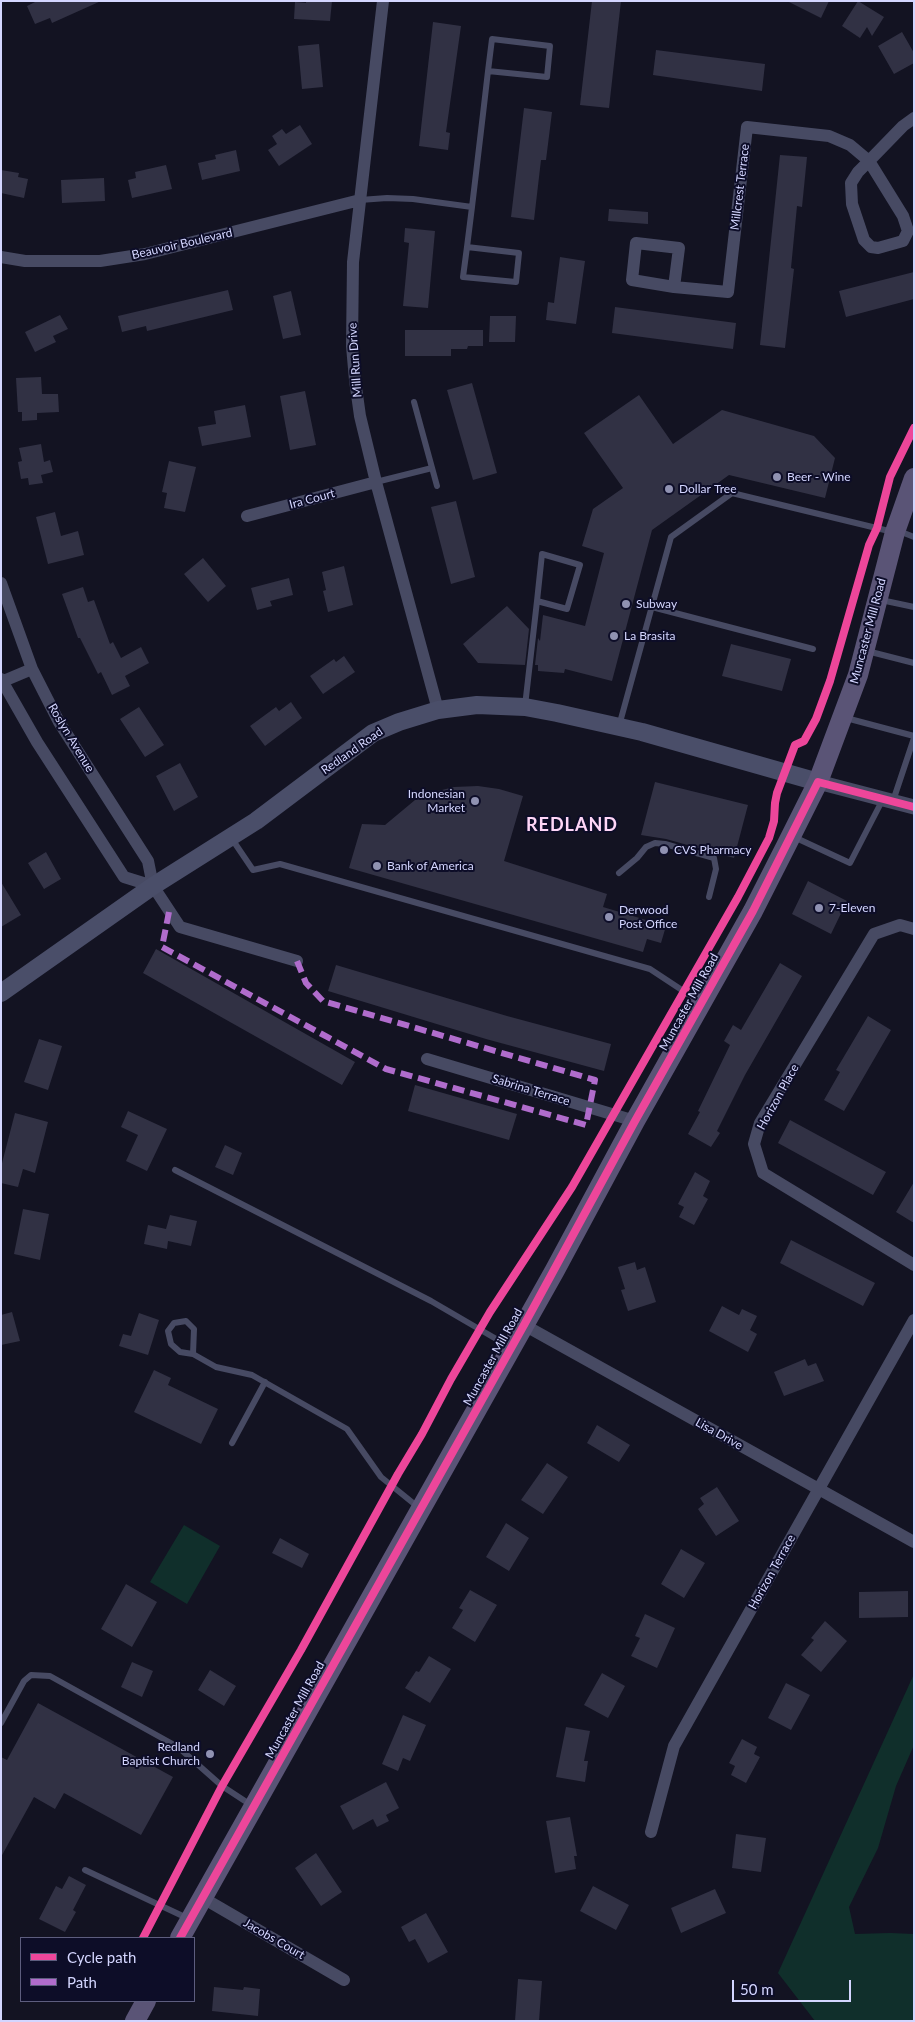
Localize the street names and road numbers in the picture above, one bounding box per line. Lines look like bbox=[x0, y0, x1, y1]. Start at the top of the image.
street label: Millcrest Terrace bbox=[728, 143, 752, 231]
street label: Beauvoir Boulevard bbox=[130, 225, 234, 263]
street label: Mill Run Drive bbox=[345, 322, 365, 398]
street label: Ira Court bbox=[288, 486, 336, 512]
street label: Muncaster Mill Road bbox=[847, 577, 889, 685]
street label: Roslyn Avenue bbox=[45, 701, 97, 775]
street label: Redland Road bbox=[318, 724, 386, 778]
street label: Muncaster Mill Road bbox=[656, 951, 722, 1053]
street label: Horizon Place bbox=[754, 1062, 802, 1132]
street label: Sabrina Terrace bbox=[490, 1071, 572, 1109]
street label: Muncaster Mill Road bbox=[460, 1306, 526, 1408]
street label: Lisa Drive bbox=[693, 1415, 745, 1453]
street label: Horizon Terrace bbox=[745, 1532, 799, 1612]
street label: Muncaster Mill Road bbox=[262, 1659, 328, 1761]
street label: Jacobs Court bbox=[241, 1916, 307, 1962]

